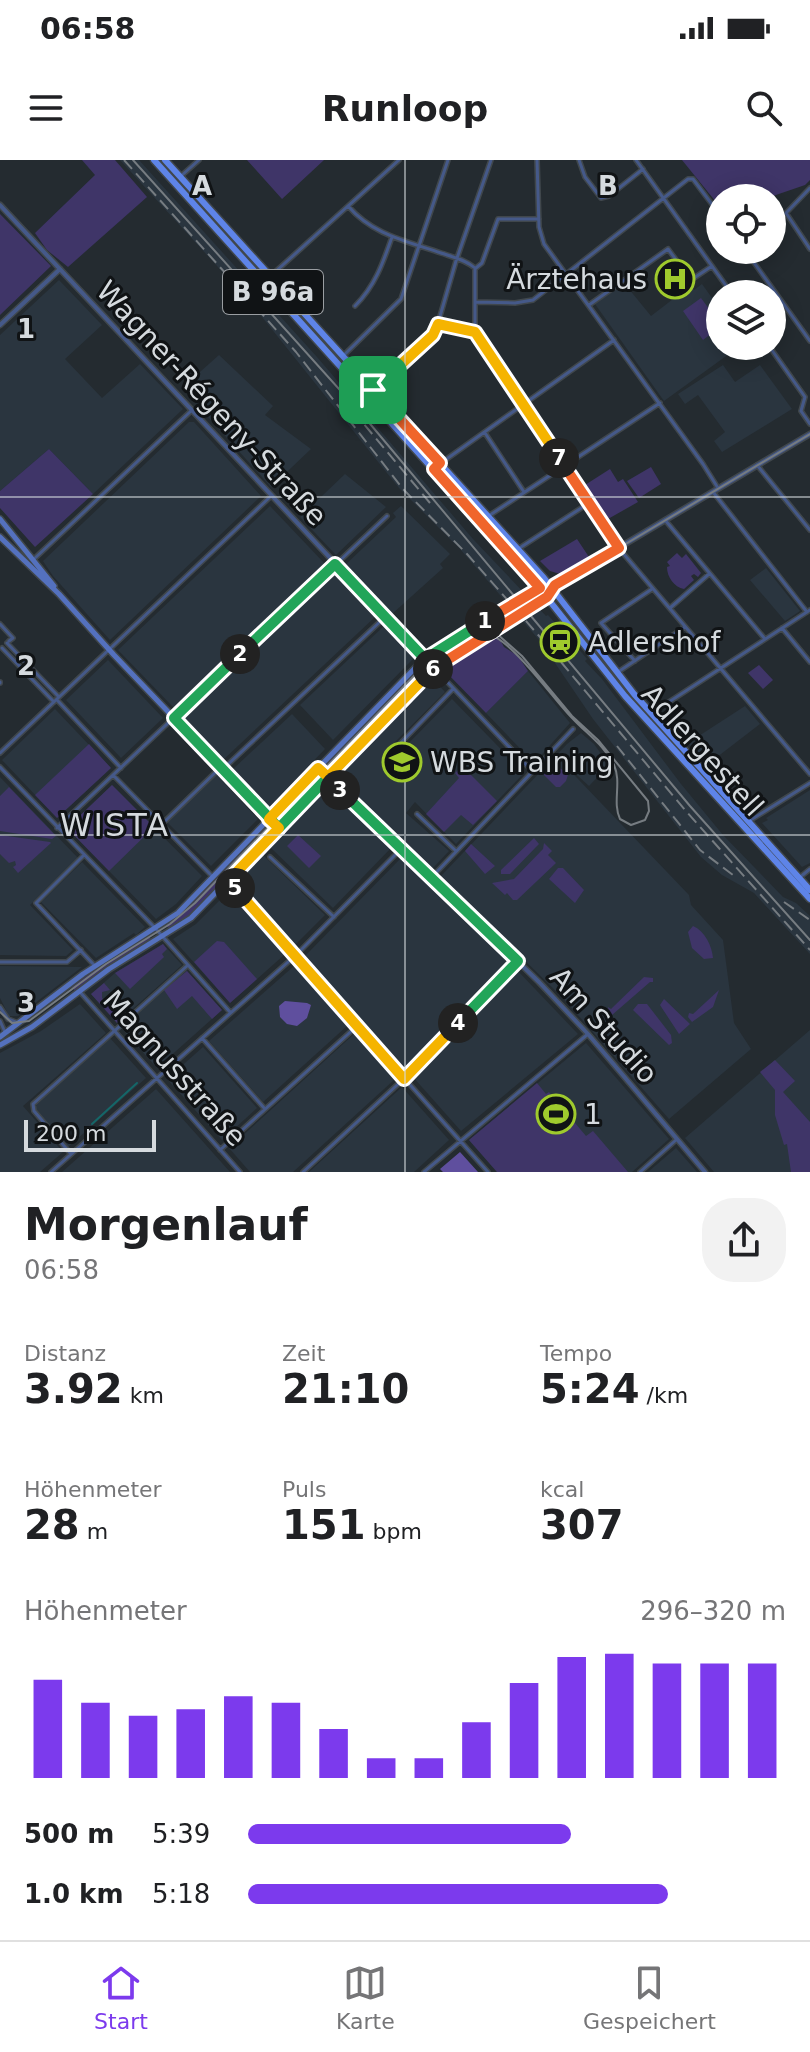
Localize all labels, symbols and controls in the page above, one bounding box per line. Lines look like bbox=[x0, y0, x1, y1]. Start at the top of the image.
text: 06:58 bbox=[40, 11, 136, 46]
icon: menu bbox=[24, 86, 68, 130]
icon: search bbox=[742, 86, 786, 130]
text: Runloop bbox=[322, 88, 488, 129]
text: A bbox=[192, 171, 212, 201]
text: B bbox=[598, 171, 618, 201]
map controls bbox=[706, 184, 786, 360]
button: locate bbox=[706, 184, 786, 264]
hospital icon: Ärztehaus bbox=[654, 258, 696, 300]
place label: Ärztehaus bbox=[506, 263, 647, 296]
road number: B 96a bbox=[223, 270, 323, 314]
street label: Wagner-Régeny-Straße bbox=[90, 274, 334, 532]
button: layers bbox=[706, 280, 786, 360]
text: 1 bbox=[17, 314, 35, 344]
pin bbox=[339, 356, 407, 424]
icon: arrive bbox=[351, 368, 395, 412]
pin: 7 bbox=[539, 438, 579, 478]
text: 7 bbox=[551, 445, 567, 470]
pin: 1 bbox=[465, 601, 505, 641]
text: 1 bbox=[477, 608, 493, 633]
station icon: Adlershof bbox=[539, 621, 581, 663]
place label: Adlershof bbox=[588, 626, 721, 659]
pin: 2 bbox=[220, 634, 260, 674]
text: 2 bbox=[232, 641, 248, 666]
pin: 6 bbox=[413, 649, 453, 689]
text: 2 bbox=[17, 651, 35, 681]
text: 6 bbox=[425, 656, 441, 681]
street label: Adlergestell bbox=[635, 678, 770, 823]
school or university icon: WBS Training bbox=[381, 741, 423, 783]
place label: WBS Training bbox=[430, 746, 614, 779]
pin: 3 bbox=[320, 770, 360, 810]
text: 3 bbox=[332, 777, 348, 802]
district label: WISTA bbox=[60, 806, 170, 844]
pin: 5 bbox=[215, 868, 255, 908]
text: 5 bbox=[227, 875, 243, 900]
street label: Am Studio bbox=[543, 961, 664, 1090]
street label: Magnusstraße bbox=[96, 984, 253, 1153]
text: 3 bbox=[17, 988, 35, 1018]
pin: 4 bbox=[438, 1003, 478, 1043]
text: 4 bbox=[450, 1010, 466, 1035]
sports icon: 1 bbox=[535, 1093, 577, 1135]
place label: 1 bbox=[584, 1098, 602, 1131]
scale bar bbox=[24, 1116, 156, 1152]
text: 200 m bbox=[36, 1121, 106, 1146]
button: share bbox=[702, 1198, 786, 1282]
text: Morgenlauf bbox=[24, 1199, 308, 1250]
text: 06:58 bbox=[24, 1255, 99, 1285]
text: Distanz bbox=[24, 1341, 106, 1366]
text: Zeit bbox=[282, 1341, 325, 1366]
text: Tempo bbox=[540, 1341, 612, 1366]
text: 3.92 bbox=[24, 1366, 123, 1412]
text: 21:10 bbox=[282, 1366, 409, 1412]
text: 5:24 bbox=[540, 1366, 640, 1412]
text: km bbox=[123, 1383, 164, 1408]
text: /km bbox=[640, 1383, 688, 1408]
text: Höhenmeter bbox=[24, 1477, 162, 1502]
text: Puls bbox=[282, 1477, 326, 1502]
text: kcal bbox=[540, 1477, 584, 1502]
text: 28 bbox=[24, 1502, 80, 1548]
text: 151 bbox=[282, 1502, 366, 1548]
text: 307 bbox=[540, 1502, 624, 1548]
text: m bbox=[80, 1519, 108, 1544]
text: bpm bbox=[366, 1519, 422, 1544]
text: Höhenmeter bbox=[24, 1596, 187, 1626]
text: 296–320 m bbox=[640, 1596, 786, 1626]
text: 500 m bbox=[24, 1819, 114, 1849]
text: 5:39 bbox=[152, 1819, 210, 1849]
text: 1.0 km bbox=[24, 1879, 124, 1909]
text: 5:18 bbox=[152, 1879, 210, 1909]
tab: Start bbox=[94, 1961, 148, 2034]
tab: Karte bbox=[336, 1961, 395, 2034]
tab: Gespeichert bbox=[583, 1961, 716, 2034]

